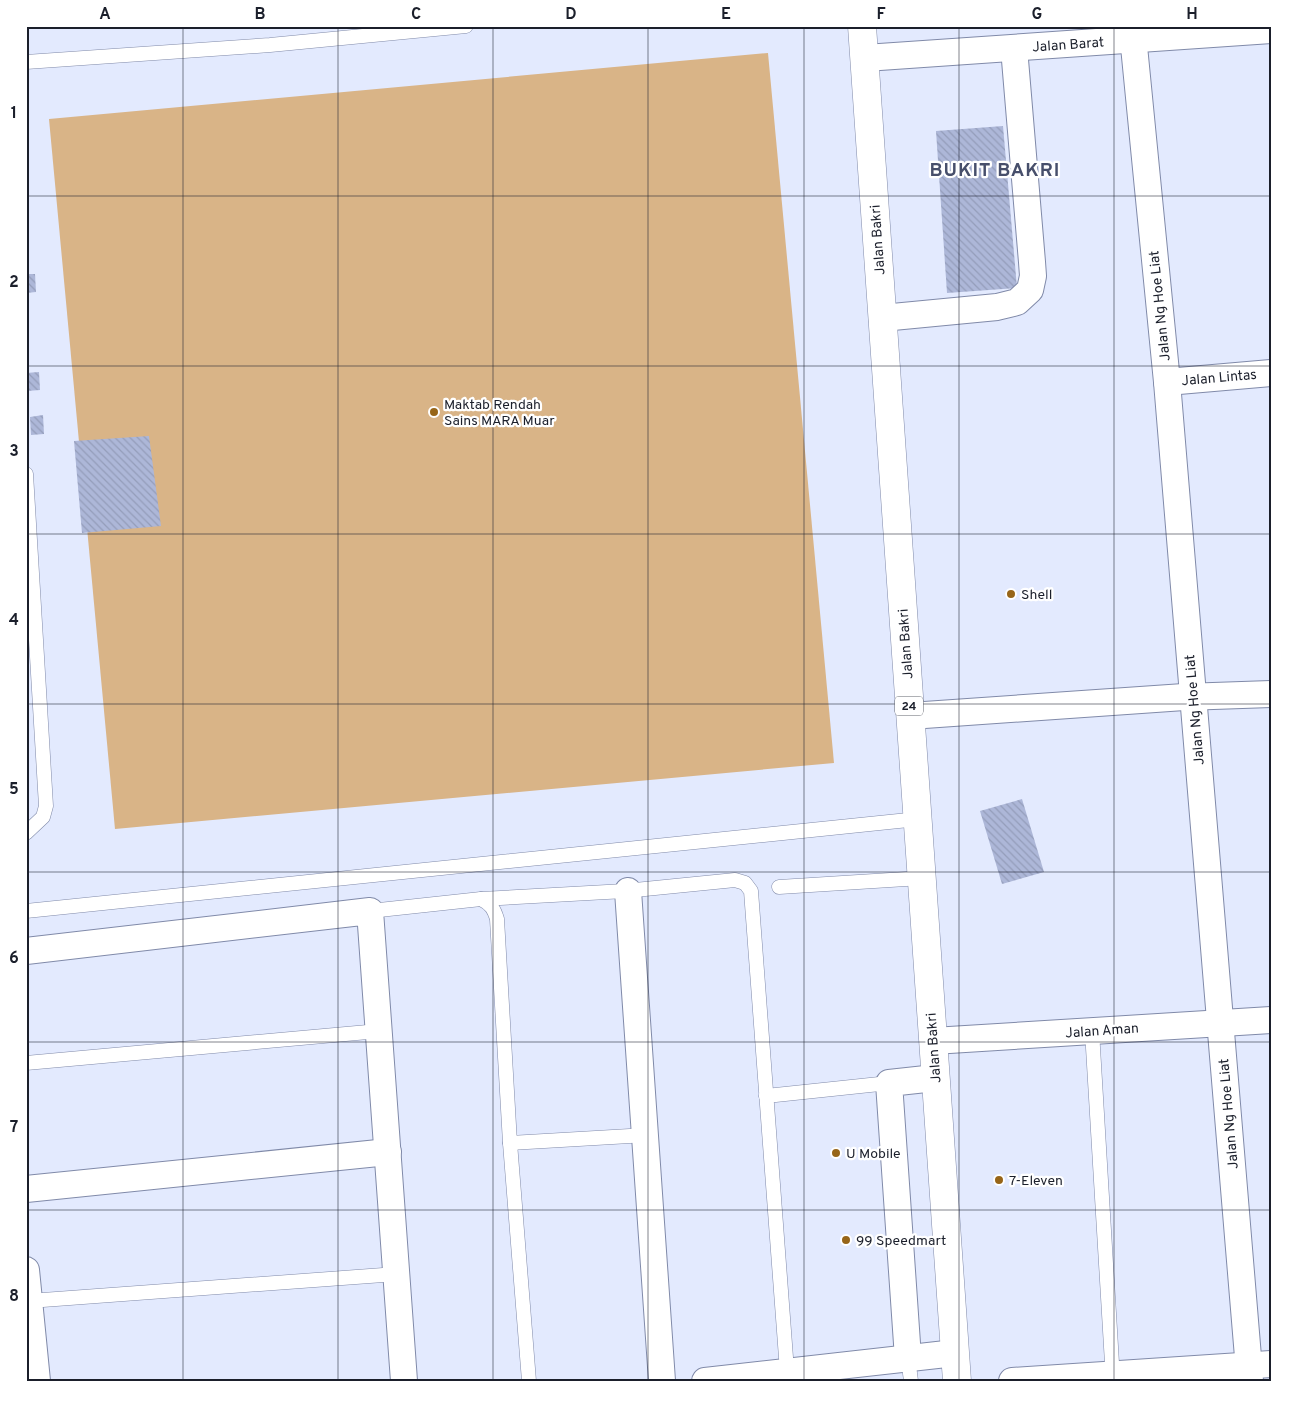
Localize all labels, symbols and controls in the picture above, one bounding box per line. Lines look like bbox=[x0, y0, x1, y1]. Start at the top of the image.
text: A bbox=[99, 5, 111, 25]
text: B bbox=[254, 5, 266, 25]
text: C bbox=[411, 5, 421, 25]
text: D bbox=[565, 5, 577, 25]
text: E bbox=[721, 5, 731, 25]
text: F bbox=[876, 5, 886, 25]
text: G bbox=[1032, 5, 1042, 25]
text: H bbox=[1186, 5, 1198, 25]
street label: Jalan Barat bbox=[1032, 35, 1105, 56]
text: 1 bbox=[11, 104, 17, 124]
district label: BUKIT BAKRI bbox=[930, 159, 1060, 183]
street label: Jalan Bakri bbox=[868, 204, 889, 276]
street label: Jalan Ng Hoe Liat bbox=[1146, 250, 1175, 362]
text: 2 bbox=[9, 273, 19, 293]
street label: Jalan Lintas bbox=[1181, 367, 1257, 390]
place label: Maktab Rendah Sains MARA Muar bbox=[444, 397, 555, 430]
marker: Maktab Rendah Sains MARA Muar bbox=[428, 406, 440, 418]
text: 3 bbox=[9, 442, 19, 462]
place label: Shell bbox=[1021, 587, 1052, 604]
marker: Shell bbox=[1005, 588, 1017, 600]
street label: Jalan Bakri bbox=[896, 608, 917, 680]
text: 4 bbox=[9, 611, 19, 631]
street label: Jalan Ng Hoe Liat bbox=[1182, 654, 1209, 766]
road number: 24 bbox=[895, 696, 923, 716]
text: 5 bbox=[9, 780, 19, 800]
text: 6 bbox=[9, 949, 19, 969]
street label: Jalan Bakri bbox=[924, 1012, 945, 1084]
street label: Jalan Aman bbox=[1065, 1020, 1139, 1043]
street label: Jalan Ng Hoe Liat bbox=[1216, 1058, 1243, 1170]
text: 7 bbox=[10, 1118, 18, 1138]
place label: U Mobile bbox=[846, 1146, 901, 1163]
marker: U Mobile bbox=[830, 1147, 842, 1159]
place label: 7-Eleven bbox=[1009, 1173, 1063, 1190]
marker: 7-Eleven bbox=[993, 1174, 1005, 1186]
place label: 99 Speedmart bbox=[856, 1233, 946, 1250]
marker: 99 Speedmart bbox=[840, 1234, 852, 1246]
text: 8 bbox=[9, 1287, 19, 1307]

